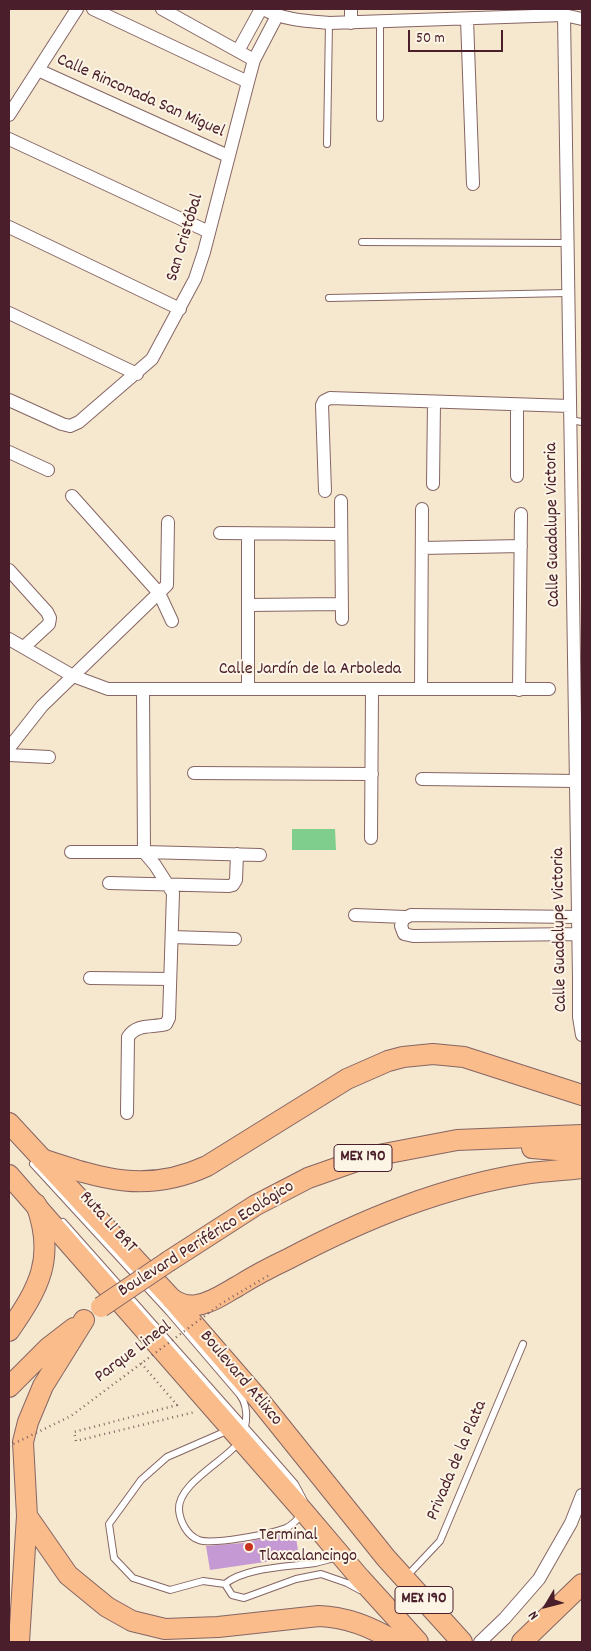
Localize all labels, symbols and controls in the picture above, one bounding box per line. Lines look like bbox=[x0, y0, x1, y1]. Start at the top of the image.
scale bar bbox=[411, 20, 506, 52]
text: 50 m bbox=[416, 28, 445, 50]
street label: Calle Rinconada San Miguel bbox=[53, 50, 227, 144]
street label: San Cristóbal bbox=[162, 192, 210, 284]
street label: Calle Guadalupe Victoria bbox=[542, 442, 566, 608]
street label: Calle Jardín de la Arboleda bbox=[219, 660, 401, 682]
street label: Calle Guadalupe Victoria bbox=[549, 847, 573, 1013]
road number: MEX 190 bbox=[334, 1144, 392, 1172]
street label: Boulevard Periférico Ecológico bbox=[115, 1177, 299, 1303]
street label: Ruta L1 BRT bbox=[74, 1188, 140, 1258]
street label: Parque Lineal bbox=[91, 1317, 177, 1389]
street label: Boulevard Atlixco bbox=[194, 1327, 286, 1431]
street label: Privada de la Plata bbox=[423, 1398, 493, 1524]
place label: Terminal Tlaxcalancingo bbox=[259, 1526, 357, 1568]
marker: Terminal Tlaxcalancingo bbox=[243, 1541, 255, 1553]
north arrow bbox=[521, 1581, 571, 1631]
road number: MEX 190 bbox=[395, 1586, 453, 1614]
text: N bbox=[524, 1606, 544, 1624]

